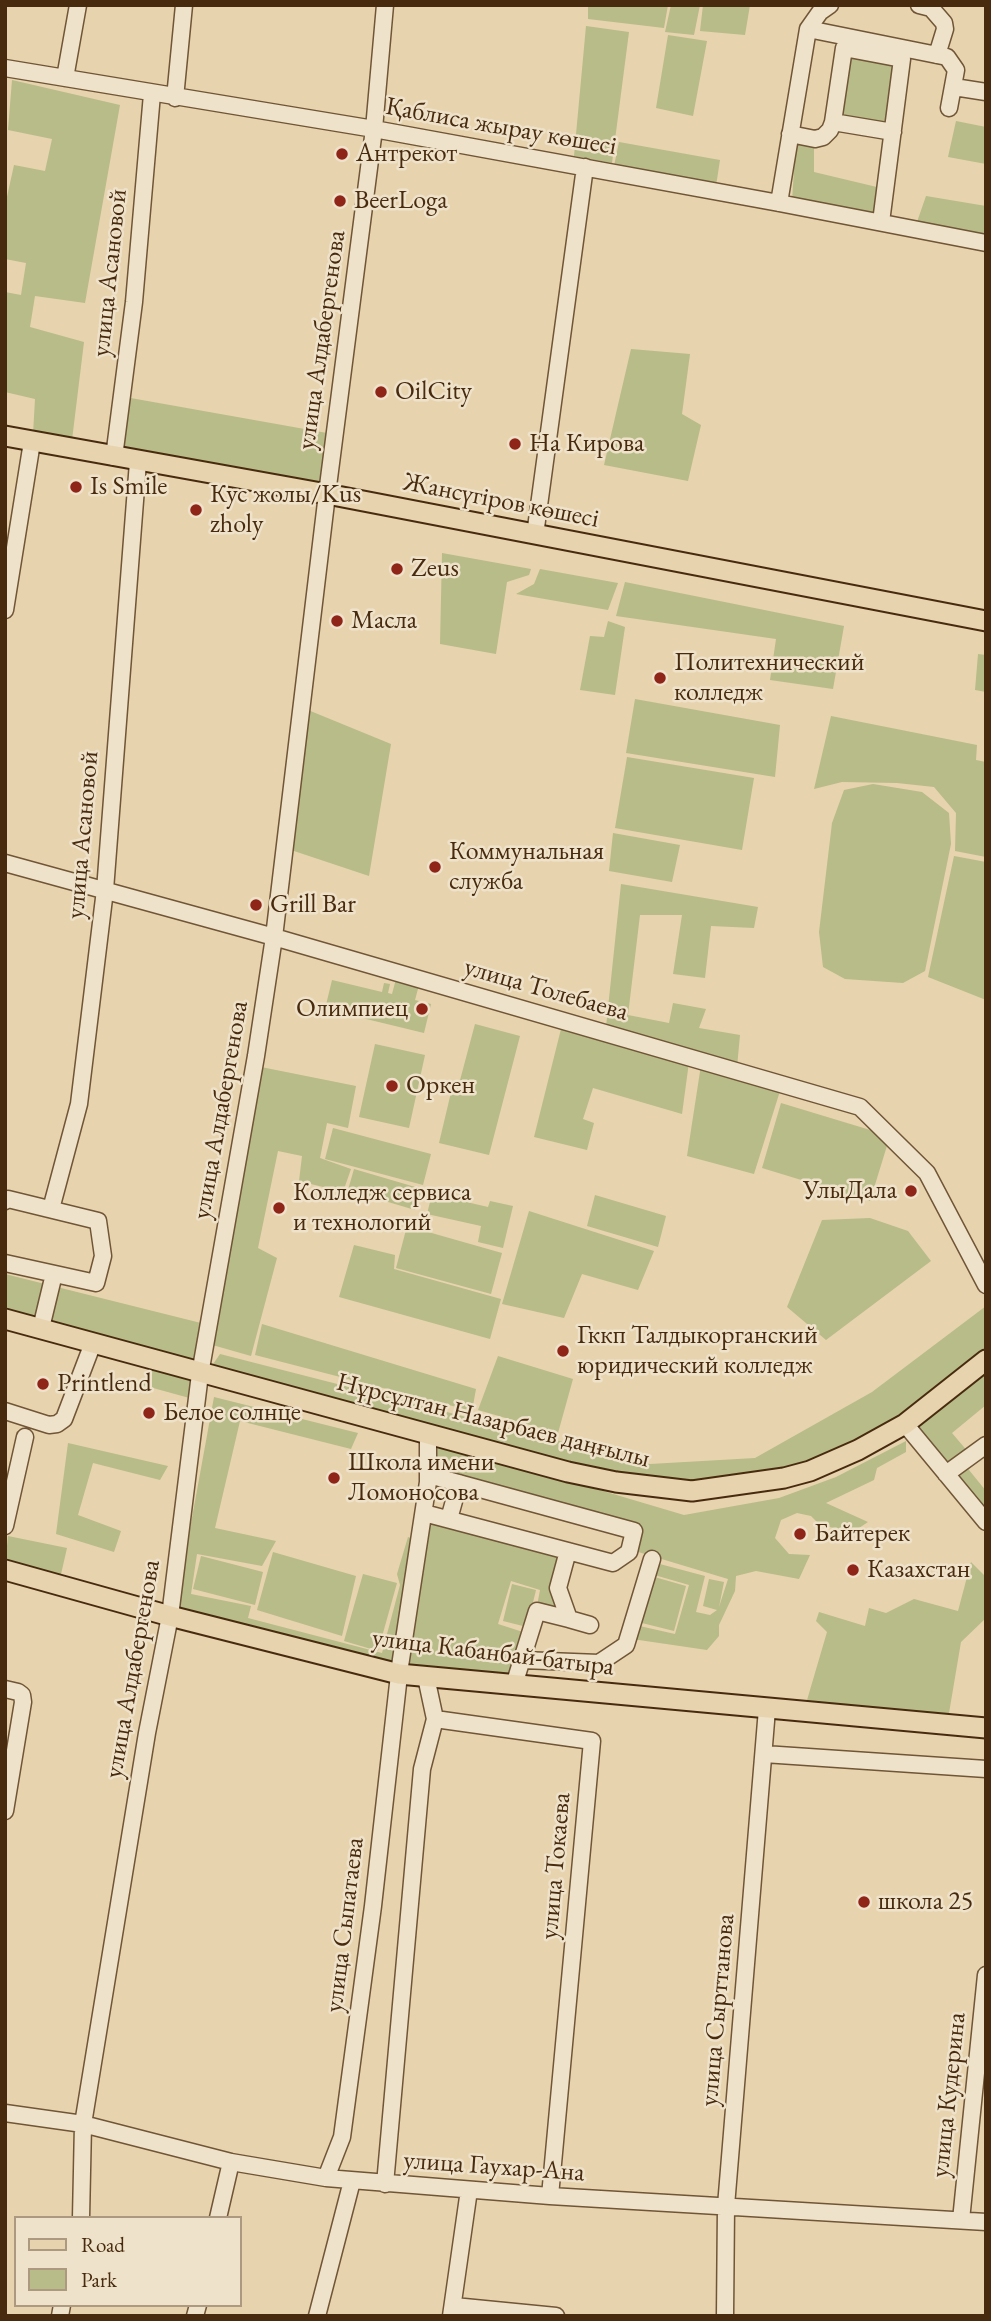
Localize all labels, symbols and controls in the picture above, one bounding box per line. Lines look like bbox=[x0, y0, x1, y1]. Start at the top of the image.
street label: Қаблиса жырау көшесі bbox=[383, 91, 619, 163]
place label: Антрекот bbox=[356, 138, 457, 170]
marker: Антрекот bbox=[334, 146, 350, 162]
place label: BeerLoga bbox=[354, 185, 448, 217]
street label: улица Асановой bbox=[86, 188, 134, 358]
marker: BeerLoga bbox=[332, 193, 348, 209]
street label: улица Алдабергенова bbox=[291, 228, 353, 452]
place label: OilCity bbox=[395, 376, 472, 408]
marker: OilCity bbox=[373, 384, 389, 400]
place label: На Кирова bbox=[529, 428, 644, 460]
marker: На Кирова bbox=[507, 436, 523, 452]
street label: Жансүгіров көшесі bbox=[401, 467, 601, 535]
place label: Is Smile bbox=[90, 471, 168, 503]
marker: Is Smile bbox=[68, 479, 84, 495]
place label: Кус жолы/Kus zholy bbox=[210, 479, 361, 540]
marker: Кус жолы/Kus zholy bbox=[188, 502, 204, 518]
place label: Zeus bbox=[411, 553, 459, 585]
marker: Zeus bbox=[389, 561, 405, 577]
place label: Масла bbox=[351, 605, 417, 637]
marker: Масла bbox=[329, 613, 345, 629]
place label: Политехнический колледж bbox=[674, 647, 864, 708]
marker: Политехнический колледж bbox=[652, 670, 668, 686]
street label: улица Асановой bbox=[60, 750, 106, 920]
place label: Коммунальная служба bbox=[449, 836, 604, 898]
marker: Коммунальная служба bbox=[427, 859, 443, 875]
place label: Grill Bar bbox=[270, 889, 356, 921]
marker: Grill Bar bbox=[248, 897, 264, 913]
street label: улица Толебаева bbox=[460, 952, 632, 1028]
place label: Олимпиец bbox=[296, 993, 408, 1025]
street label: улица Алдабергенова bbox=[186, 998, 256, 1222]
marker: Олимпиец bbox=[414, 1001, 430, 1017]
place label: Оркен bbox=[406, 1070, 475, 1102]
marker: Оркен bbox=[384, 1078, 400, 1094]
place label: УлыДала bbox=[803, 1175, 897, 1207]
place label: Колледж сервиса и технологий bbox=[293, 1177, 471, 1238]
marker: УлыДала bbox=[903, 1183, 919, 1199]
marker: Колледж сервиса и технологий bbox=[271, 1200, 287, 1216]
place label: Гккп Талдыкорганский юридический колледж bbox=[577, 1320, 818, 1382]
marker: Гккп Талдыкорганский юридический колледж bbox=[555, 1343, 571, 1359]
street label: Нұрсұлтан Назарбаев даңғылы bbox=[333, 1367, 653, 1475]
place label: Printlend bbox=[57, 1368, 152, 1400]
marker: Printlend bbox=[35, 1376, 51, 1392]
place label: Белое солнце bbox=[163, 1397, 301, 1429]
marker: Белое солнце bbox=[141, 1405, 157, 1421]
place label: Школа имени Ломоносова bbox=[348, 1447, 494, 1508]
marker: Школа имени Ломоносова bbox=[326, 1470, 342, 1486]
place label: Байтерек bbox=[814, 1518, 910, 1550]
marker: Байтерек bbox=[792, 1526, 808, 1542]
place label: Казахстан bbox=[867, 1554, 970, 1586]
street label: улица Алдабергенова bbox=[98, 1557, 168, 1781]
marker: Казахстан bbox=[845, 1562, 861, 1578]
street label: улица Кабанбай-батыра bbox=[370, 1623, 616, 1683]
street label: улица Токаева bbox=[534, 1791, 578, 1941]
street label: улица Сыпатаева bbox=[319, 1836, 371, 2014]
place label: школа 25 bbox=[878, 1886, 973, 1918]
marker: школа 25 bbox=[856, 1894, 872, 1910]
street label: улица Сырттанова bbox=[694, 1912, 742, 2108]
street label: улица Кудерина bbox=[925, 2011, 973, 2179]
street label: улица Гаухар-Ана bbox=[402, 2145, 586, 2189]
legend bbox=[14, 2216, 242, 2307]
text: Road bbox=[81, 2231, 125, 2258]
text: Park bbox=[81, 2266, 117, 2293]

